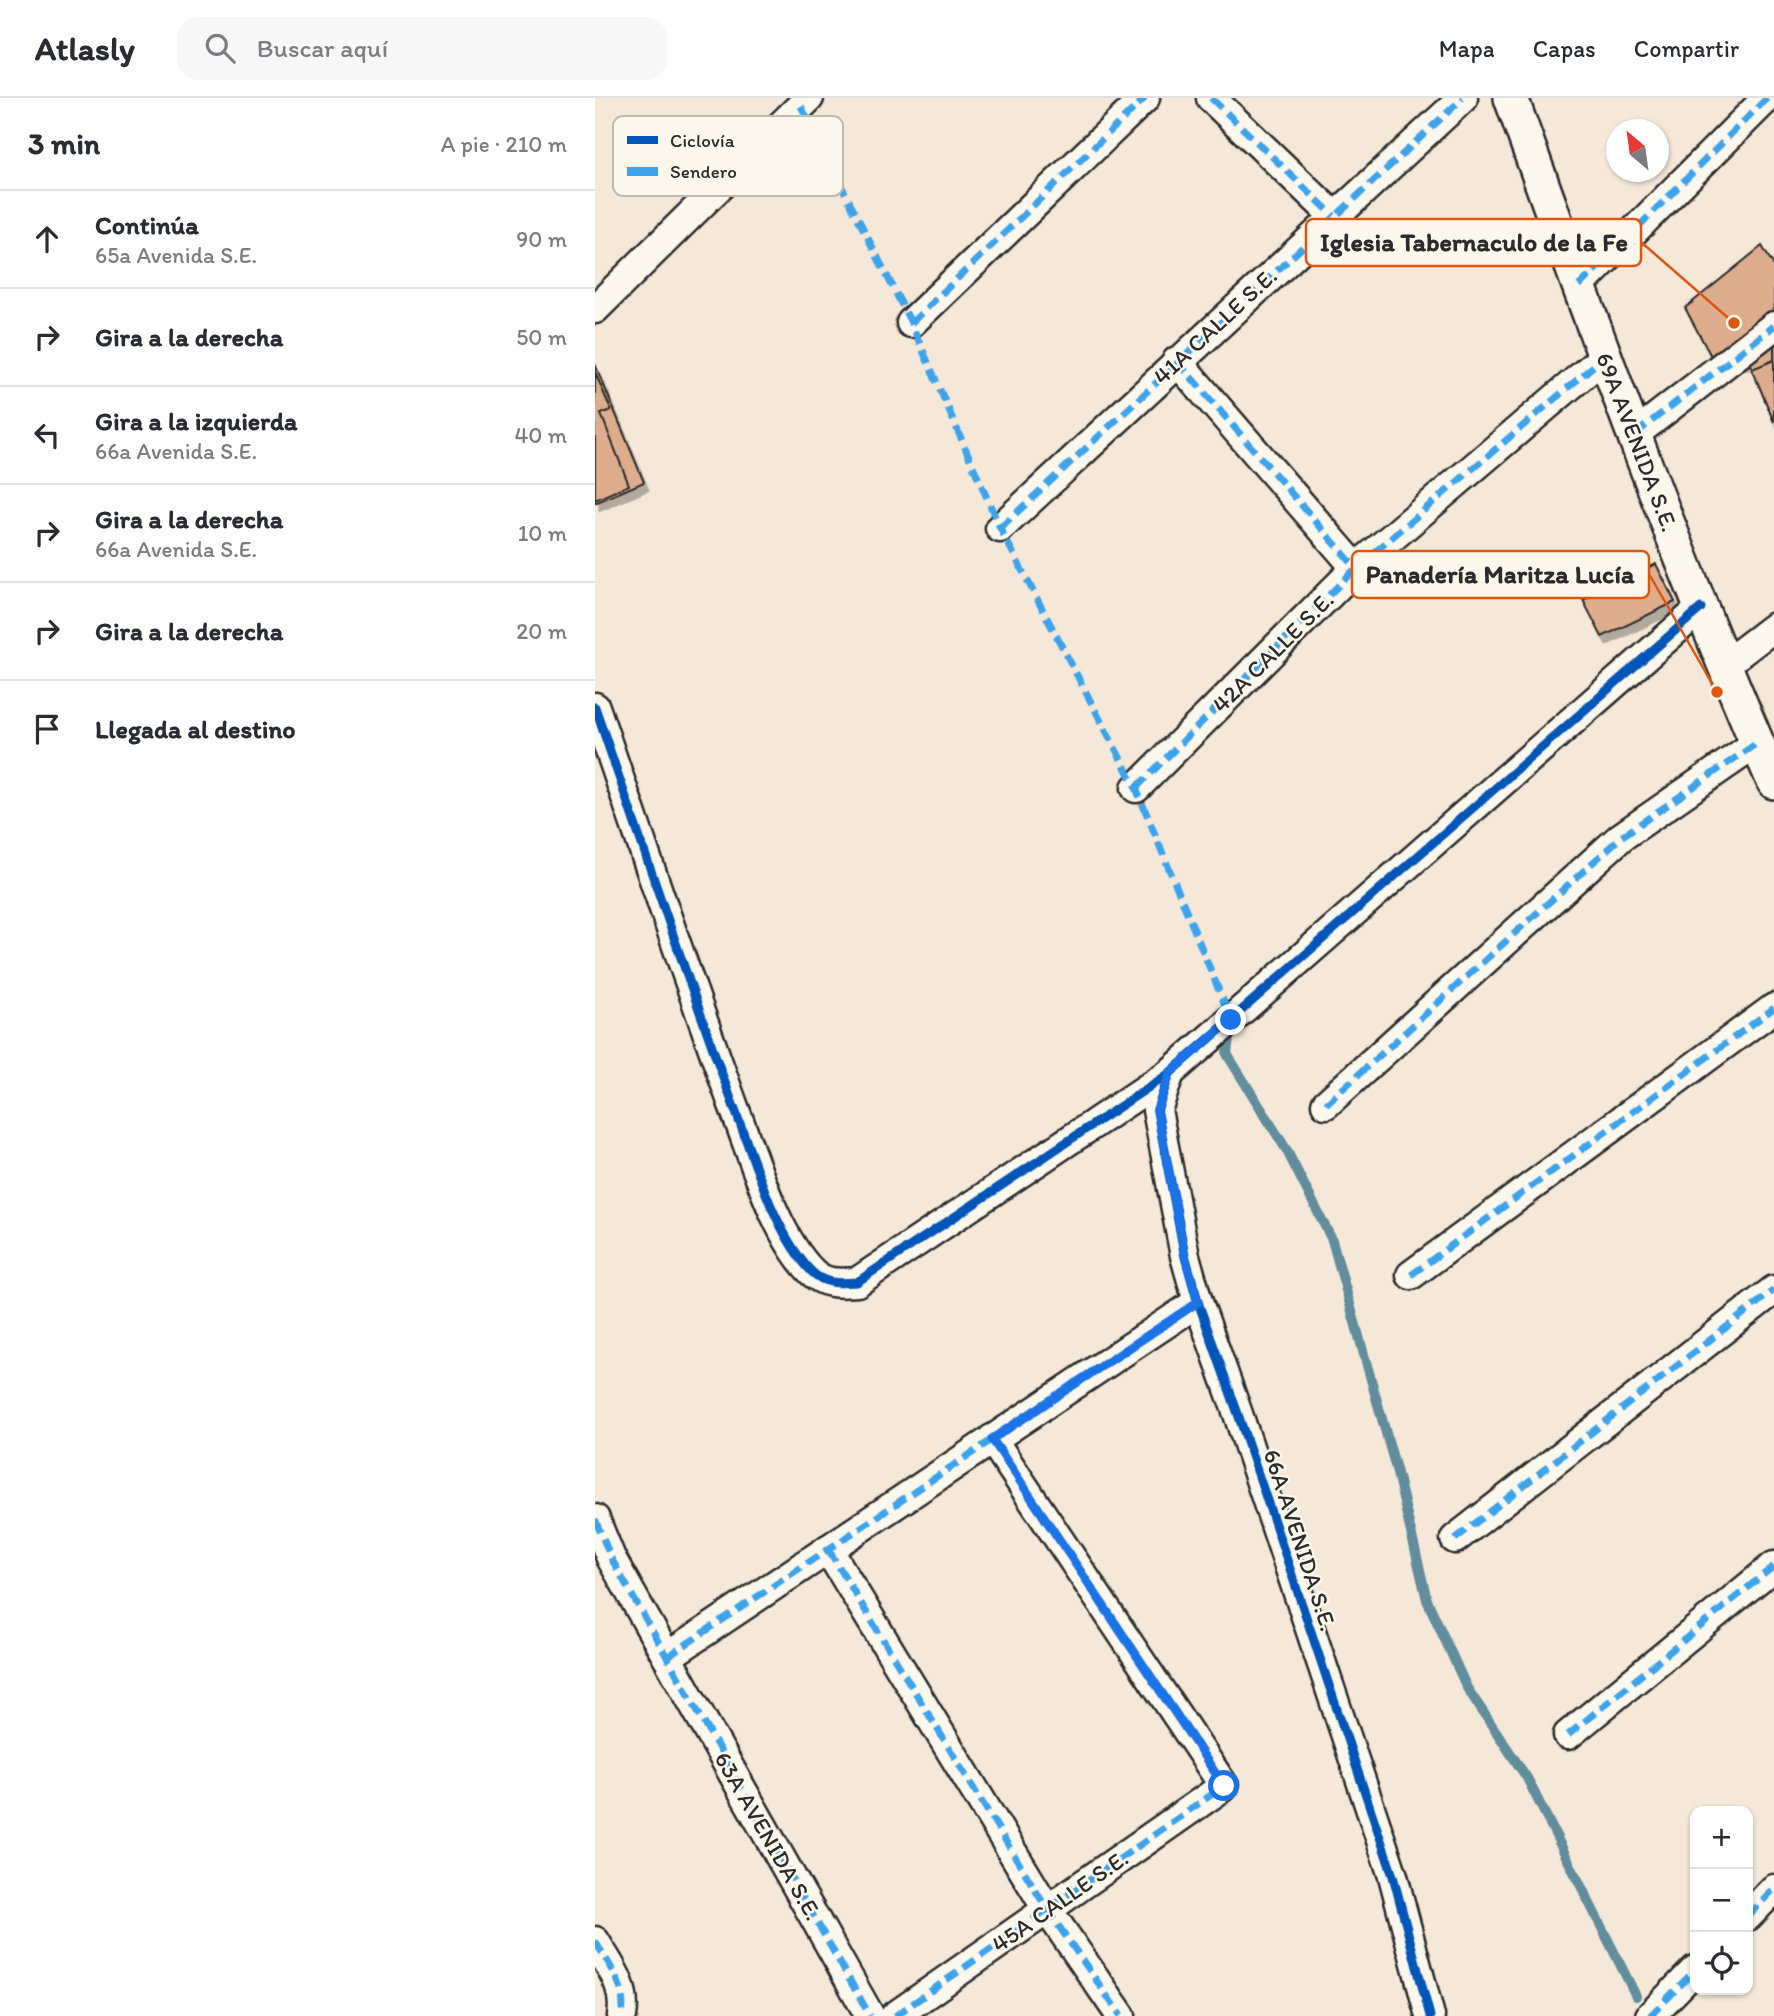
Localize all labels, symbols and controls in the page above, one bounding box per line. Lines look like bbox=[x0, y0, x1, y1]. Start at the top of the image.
search box bbox=[177, 17, 667, 80]
text: Atlasly bbox=[35, 29, 135, 68]
icon: search bbox=[201, 29, 239, 67]
text: Buscar aquí bbox=[257, 32, 388, 64]
text: Mapa bbox=[1439, 34, 1495, 63]
text: Capas bbox=[1533, 34, 1596, 63]
text: Compartir bbox=[1634, 34, 1739, 63]
legend bbox=[613, 116, 843, 196]
north arrow bbox=[1606, 119, 1669, 182]
text: 3 min bbox=[28, 125, 100, 162]
text: Ciclovía bbox=[670, 129, 735, 152]
text: A pie · 210 m bbox=[441, 130, 567, 158]
text: Sendero bbox=[670, 160, 737, 183]
text: Continúa bbox=[95, 209, 199, 241]
callout: Iglesia Tabernaculo de la Fe bbox=[1306, 219, 1641, 266]
icon: ahead bbox=[28, 220, 66, 258]
text: 90 m bbox=[516, 225, 567, 253]
text: Iglesia Tabernaculo de la Fe bbox=[1320, 226, 1628, 258]
text: 65a Avenida S.E. bbox=[95, 241, 257, 269]
street label: 41A CALLE S.E. bbox=[1147, 261, 1283, 390]
icon: right bbox=[28, 318, 66, 356]
text: Gira a la derecha bbox=[95, 321, 283, 353]
text: 50 m bbox=[516, 323, 567, 351]
street label: 69A AVENIDA S.E. bbox=[1590, 348, 1685, 535]
text: Gira a la izquierda bbox=[95, 405, 298, 437]
icon: left bbox=[28, 416, 66, 454]
text: 40 m bbox=[514, 421, 567, 449]
text: 66a Avenida S.E. bbox=[95, 437, 257, 465]
text: Gira a la derecha bbox=[95, 503, 283, 535]
icon: right bbox=[28, 514, 66, 552]
text: 10 m bbox=[518, 519, 567, 547]
text: 66a Avenida S.E. bbox=[95, 535, 257, 563]
callout: Panadería Maritza Lucía bbox=[1352, 551, 1649, 598]
text: Panadería Maritza Lucía bbox=[1366, 558, 1635, 590]
street label: 42A CALLE S.E. bbox=[1206, 585, 1340, 719]
icon: right bbox=[28, 612, 66, 650]
text: Gira a la derecha bbox=[95, 615, 283, 647]
text: 20 m bbox=[516, 617, 567, 645]
icon: arrive bbox=[28, 710, 66, 748]
text: Llegada al destino bbox=[95, 713, 296, 745]
route end bbox=[1215, 1004, 1246, 1035]
street label: 66A AVENIDA S.E. bbox=[1257, 1445, 1344, 1634]
street label: 63A AVENIDA S.E. bbox=[708, 1746, 828, 1925]
route start bbox=[1208, 1770, 1239, 1801]
map controls bbox=[1690, 1806, 1753, 1995]
button: + bbox=[1690, 1806, 1753, 1869]
street label: 45A CALLE S.E. bbox=[986, 1843, 1134, 1958]
button: − bbox=[1690, 1869, 1753, 1932]
button: locate bbox=[1690, 1932, 1753, 1995]

